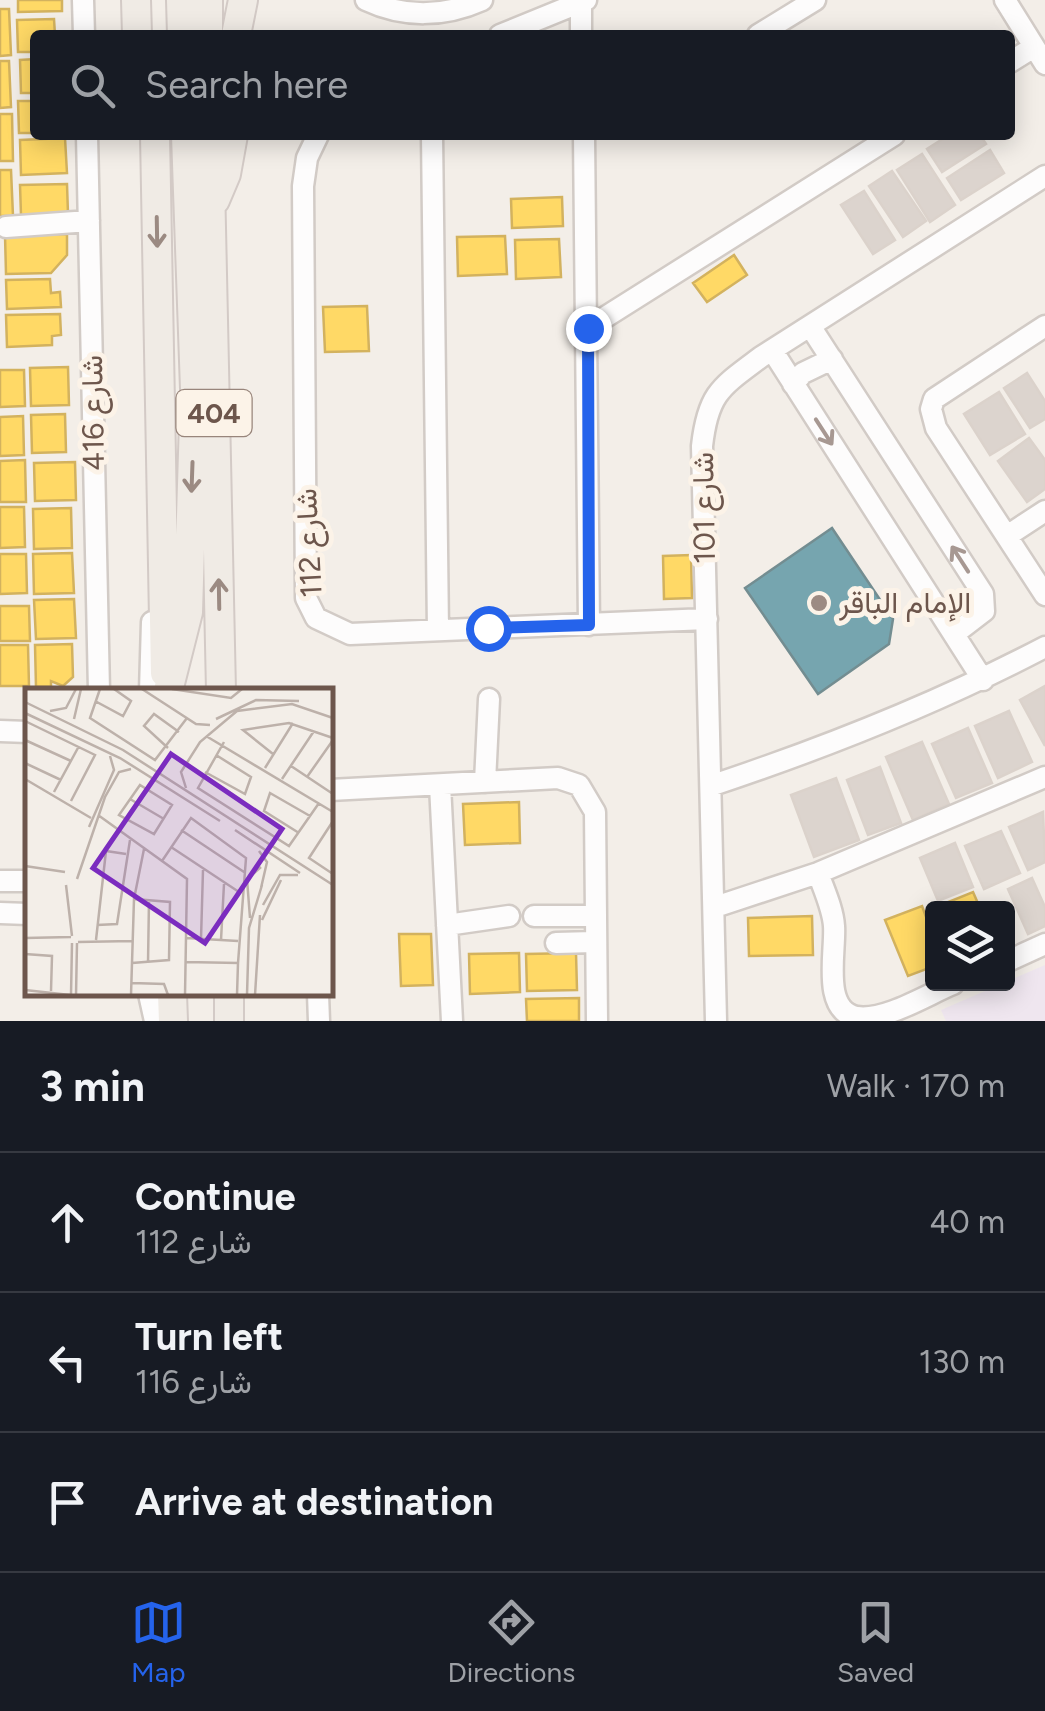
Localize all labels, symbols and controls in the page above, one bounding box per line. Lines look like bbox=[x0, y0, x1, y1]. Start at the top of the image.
search box bbox=[30, 30, 1015, 140]
icon: search bbox=[65, 58, 120, 113]
text: Search here bbox=[145, 62, 348, 108]
one-way arrow bbox=[147, 216, 166, 248]
route end bbox=[566, 306, 612, 352]
street label: شارع 416 bbox=[73, 355, 114, 471]
road number: 404 bbox=[176, 390, 252, 436]
one-way arrow bbox=[814, 418, 835, 446]
street label: شارع 101 bbox=[684, 452, 725, 564]
one-way arrow bbox=[182, 461, 201, 493]
street label: شارع 112 bbox=[287, 487, 332, 599]
one-way arrow bbox=[949, 545, 970, 574]
one-way arrow bbox=[209, 578, 228, 610]
place label: الإمام الباقر bbox=[838, 584, 971, 622]
marker: الإمام الباقر bbox=[808, 592, 830, 614]
route start bbox=[466, 606, 512, 652]
inset map bbox=[25, 688, 332, 996]
map controls bbox=[925, 901, 1015, 991]
button: layers bbox=[925, 901, 1015, 991]
text: 3 min bbox=[40, 1061, 145, 1112]
text: Walk · 170 m bbox=[827, 1067, 1005, 1105]
text: Continue bbox=[135, 1174, 296, 1220]
icon: ahead bbox=[40, 1195, 95, 1250]
text: 40 m bbox=[929, 1203, 1005, 1241]
text: شارع 112 bbox=[135, 1223, 252, 1261]
text: Turn left bbox=[135, 1314, 283, 1360]
icon: left bbox=[40, 1335, 95, 1390]
text: 130 m bbox=[919, 1343, 1005, 1381]
text: شارع 116 bbox=[135, 1363, 252, 1401]
icon: arrive bbox=[40, 1475, 95, 1530]
text: Arrive at destination bbox=[135, 1479, 493, 1525]
tab: Map bbox=[131, 1595, 186, 1689]
tab: Directions bbox=[448, 1595, 575, 1689]
tab: Saved bbox=[837, 1595, 914, 1689]

